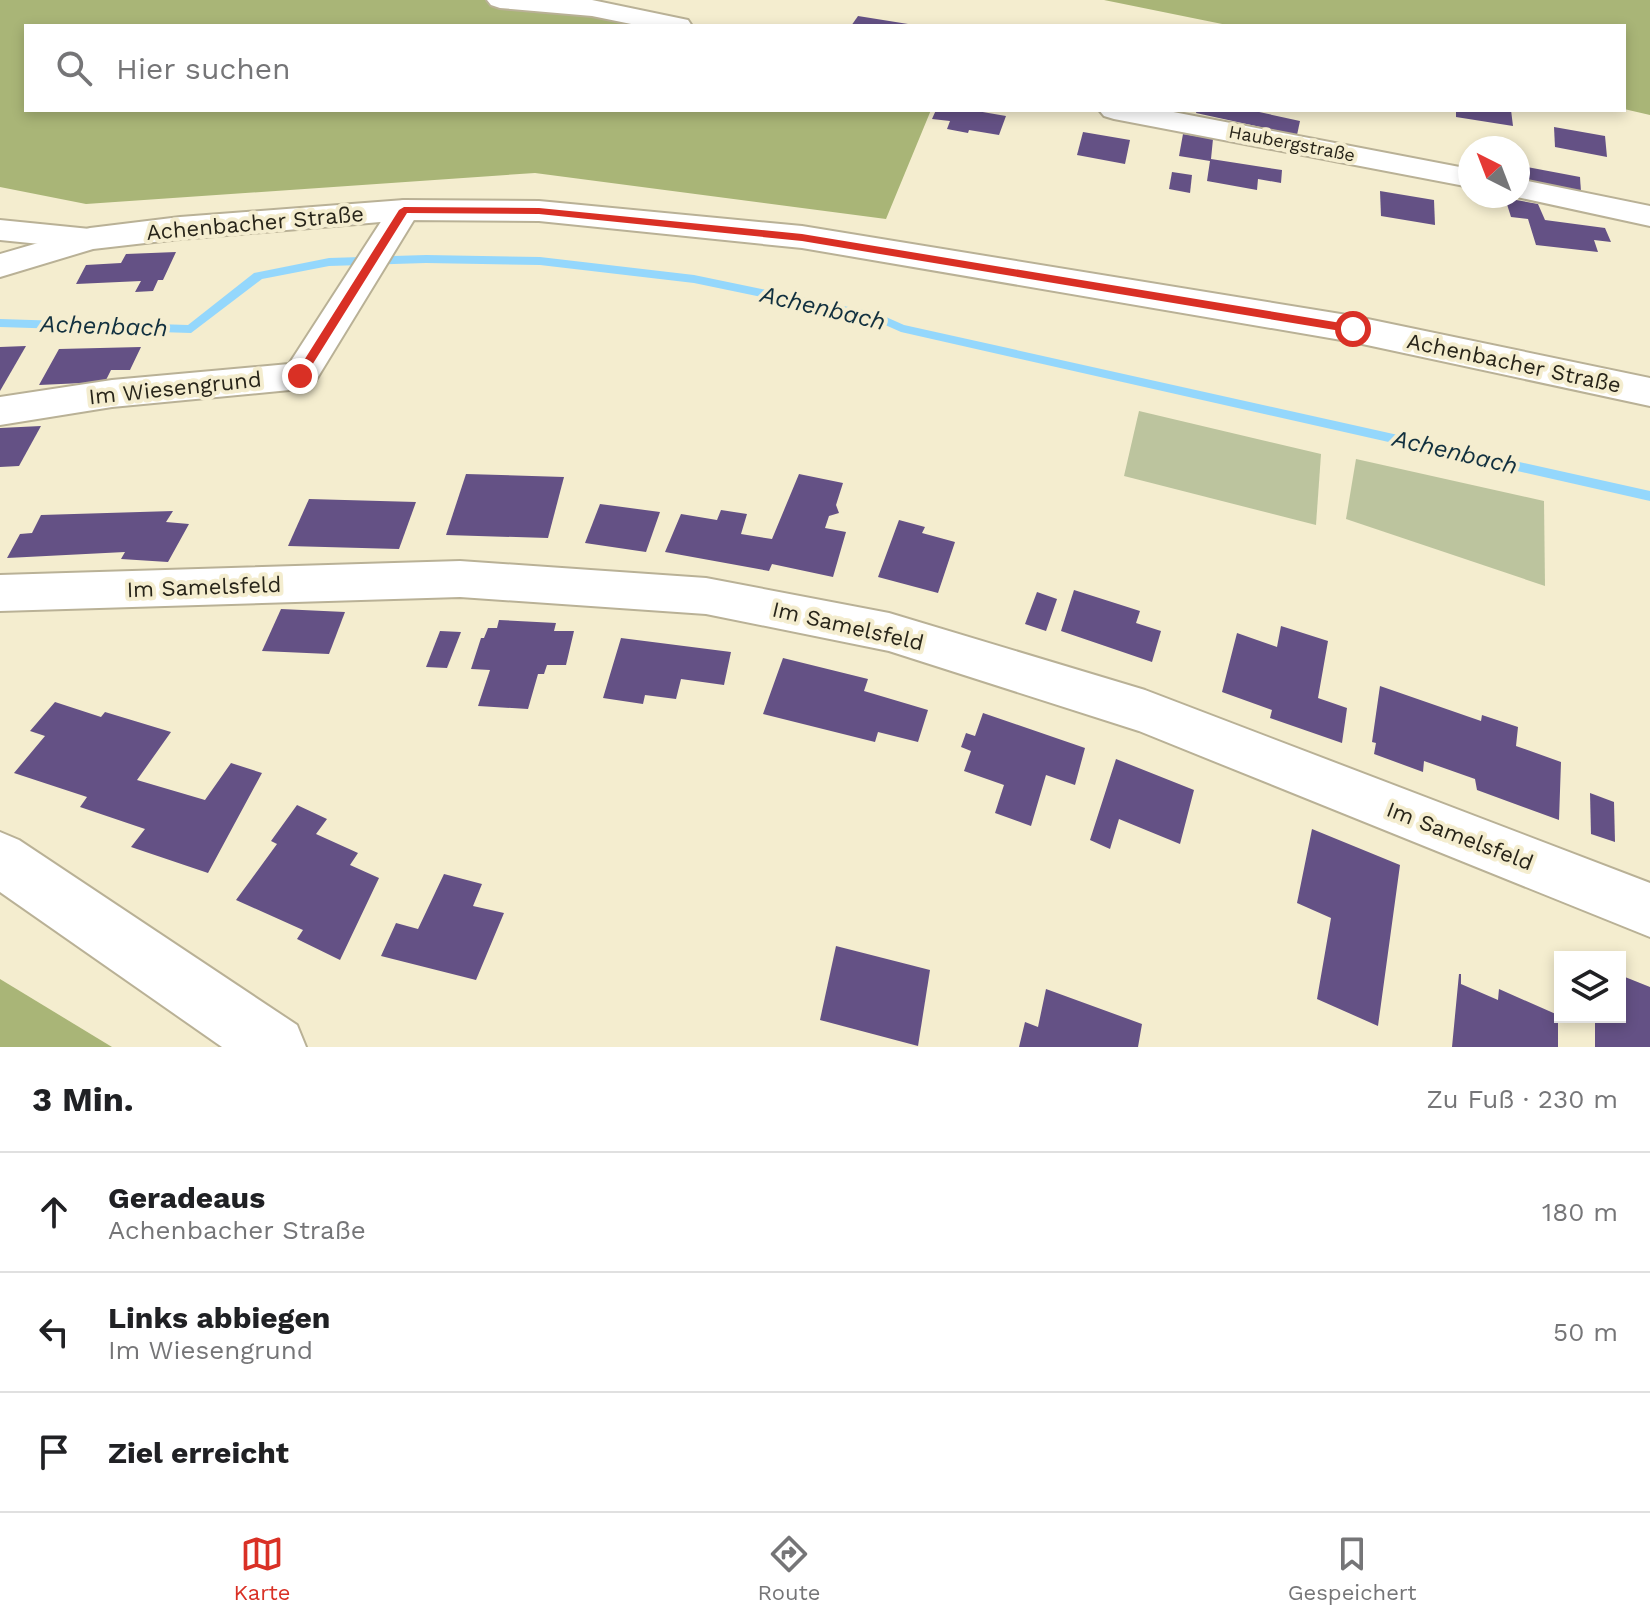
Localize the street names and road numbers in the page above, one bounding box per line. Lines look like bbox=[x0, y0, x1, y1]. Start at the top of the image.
street label: Haubergstraße bbox=[1227, 120, 1357, 166]
street label: Achenbacher Straße bbox=[145, 201, 365, 245]
street label: Achenbacher Straße bbox=[1405, 328, 1623, 398]
street label: Im Wiesengrund bbox=[87, 366, 263, 410]
street label: Im Samelsfeld bbox=[126, 572, 282, 602]
street label: Im Samelsfeld bbox=[770, 596, 926, 656]
street label: Im Samelsfeld bbox=[1383, 797, 1537, 875]

